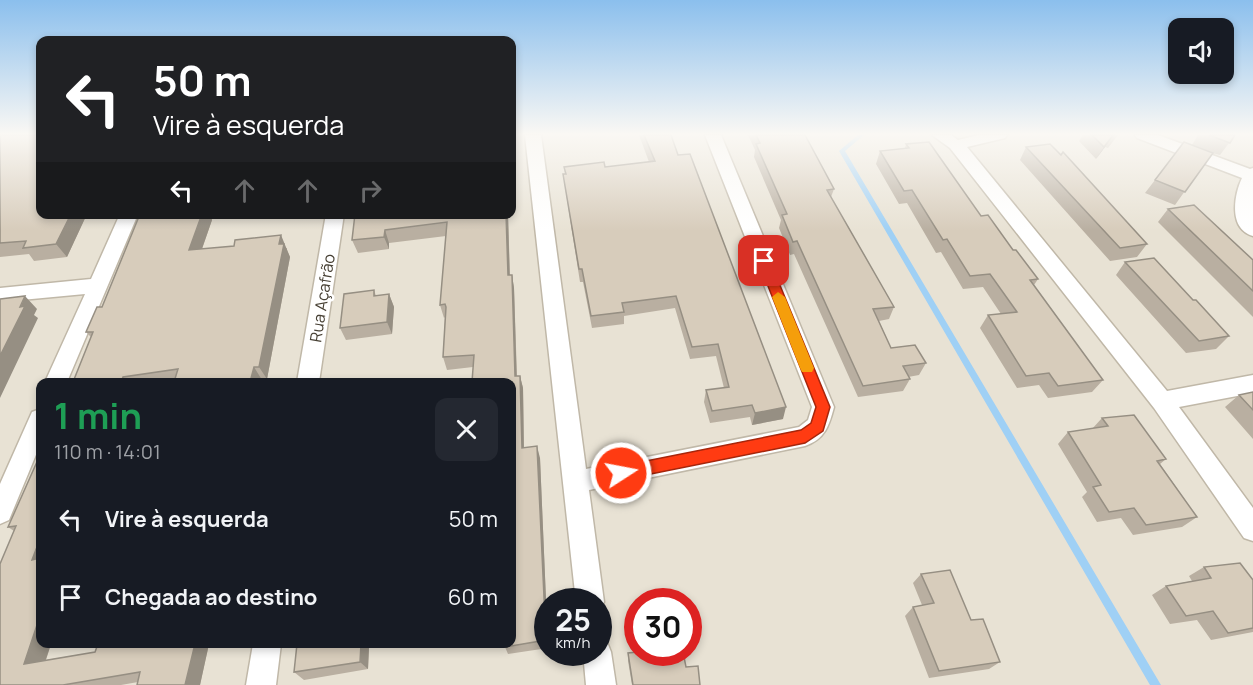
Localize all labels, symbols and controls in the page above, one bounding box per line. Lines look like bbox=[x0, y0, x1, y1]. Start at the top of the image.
map controls bbox=[1168, 18, 1234, 84]
button: sound bbox=[1168, 18, 1234, 84]
text: 50 m bbox=[153, 51, 251, 109]
icon: left bbox=[54, 60, 132, 138]
text: Vire à esquerda bbox=[153, 106, 344, 143]
icon: left bbox=[165, 174, 198, 207]
icon: ahead bbox=[228, 174, 261, 207]
icon: ahead bbox=[291, 174, 324, 207]
icon: right bbox=[354, 174, 387, 207]
pin bbox=[738, 235, 789, 286]
icon: arrive bbox=[747, 244, 780, 277]
street label: Rua Açafrão bbox=[304, 252, 340, 344]
text: 1 min bbox=[54, 391, 142, 440]
button: close bbox=[435, 398, 498, 461]
text: 110 m · 14:01 bbox=[54, 438, 161, 465]
position arrow bbox=[589, 441, 653, 505]
icon: left bbox=[54, 503, 87, 536]
text: Vire à esquerda bbox=[105, 504, 269, 534]
text: 50 m bbox=[449, 504, 498, 534]
icon: arrive bbox=[54, 581, 87, 614]
text: Chegada ao destino bbox=[105, 582, 317, 612]
text: 60 m bbox=[448, 582, 498, 612]
speed limit sign: 30 bbox=[624, 588, 702, 666]
text: 25 bbox=[555, 599, 591, 640]
text: km/h bbox=[556, 632, 590, 653]

